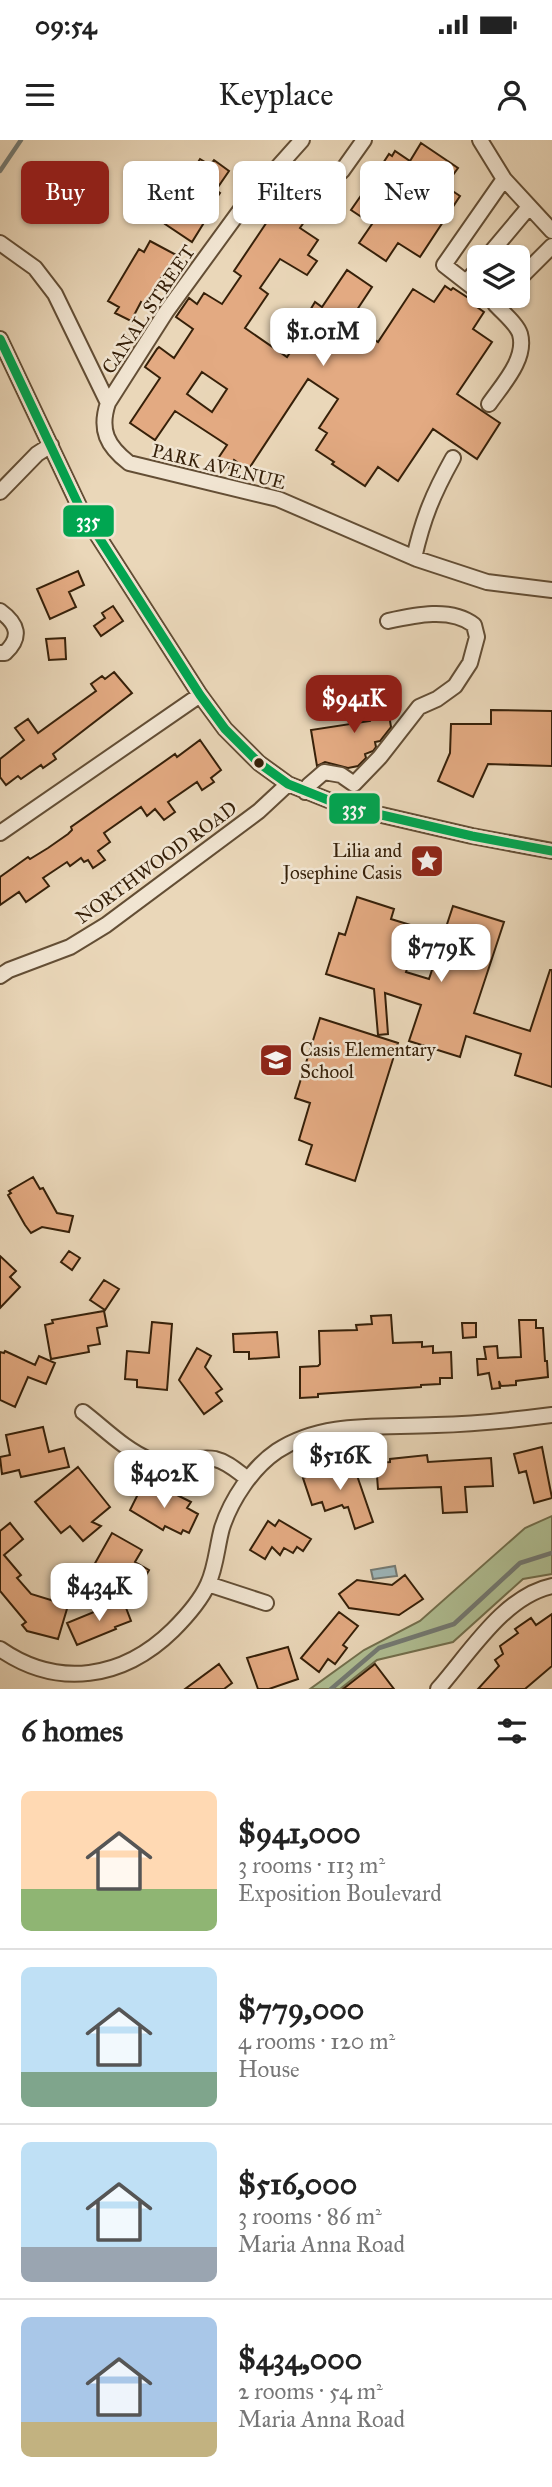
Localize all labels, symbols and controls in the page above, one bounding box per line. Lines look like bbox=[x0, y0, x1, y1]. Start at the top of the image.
text: 09:54 bbox=[35, 9, 97, 41]
text: Keyplace bbox=[218, 75, 334, 114]
icon: menu bbox=[21, 76, 59, 114]
icon: person bbox=[493, 76, 531, 114]
chip: Buy bbox=[21, 161, 109, 224]
chip: Rent bbox=[123, 161, 219, 224]
chip: Filters bbox=[233, 161, 346, 224]
chip: New bbox=[360, 161, 454, 224]
street label: CANAL STREET bbox=[97, 241, 200, 378]
map controls bbox=[467, 245, 530, 308]
button: layers bbox=[467, 245, 530, 308]
pin: $1.01M bbox=[266, 308, 380, 368]
text: $1.01M bbox=[286, 317, 360, 345]
street label: PARK AVENUE bbox=[150, 439, 289, 494]
line badge: 335 bbox=[62, 504, 115, 538]
text: 335 bbox=[76, 509, 100, 533]
pin: $941K bbox=[305, 676, 403, 735]
text: $941K bbox=[322, 684, 386, 712]
unlabelled marker bbox=[252, 756, 266, 770]
line badge: 335 bbox=[328, 792, 381, 825]
street label: NORTHWOOD ROAD bbox=[71, 796, 241, 929]
text: 335 bbox=[342, 797, 366, 821]
place label: Lilia and Josephine Casis bbox=[281, 839, 402, 885]
place icon: Lilia and Josephine Casis bbox=[408, 842, 446, 880]
pin: $779K bbox=[392, 924, 490, 984]
text: $779K bbox=[407, 933, 475, 961]
place label: Casis Elementary School bbox=[300, 1038, 437, 1083]
school or university icon: Casis Elementary School bbox=[257, 1041, 295, 1079]
pin: $516K bbox=[291, 1432, 389, 1492]
text: $516K bbox=[309, 1441, 371, 1469]
pin: $402K bbox=[115, 1450, 213, 1510]
text: $402K bbox=[130, 1459, 198, 1487]
pin: $434K bbox=[50, 1564, 148, 1623]
text: $434K bbox=[67, 1572, 131, 1600]
icon: filters bbox=[493, 1712, 531, 1750]
text: 6 homes bbox=[21, 1713, 123, 1749]
text: $941,000 bbox=[238, 1815, 361, 1851]
icon: home bbox=[77, 1819, 161, 1903]
text: 3 rooms · 113 m² bbox=[238, 1851, 385, 1879]
text: Exposition Boulevard bbox=[238, 1879, 442, 1907]
text: $779,000 bbox=[238, 1991, 364, 2027]
icon: home bbox=[77, 1995, 161, 2079]
text: 4 rooms · 120 m² bbox=[238, 2027, 395, 2055]
text: House bbox=[238, 2055, 300, 2083]
text: $516,000 bbox=[238, 2166, 357, 2202]
icon: home bbox=[77, 2170, 161, 2254]
text: 3 rooms · 86 m² bbox=[238, 2202, 382, 2230]
text: Maria Anna Road bbox=[238, 2230, 405, 2258]
text: $434,000 bbox=[238, 2341, 362, 2377]
icon: home bbox=[77, 2345, 161, 2429]
text: 2 rooms · 54 m² bbox=[238, 2377, 383, 2405]
text: Maria Anna Road bbox=[238, 2405, 405, 2433]

